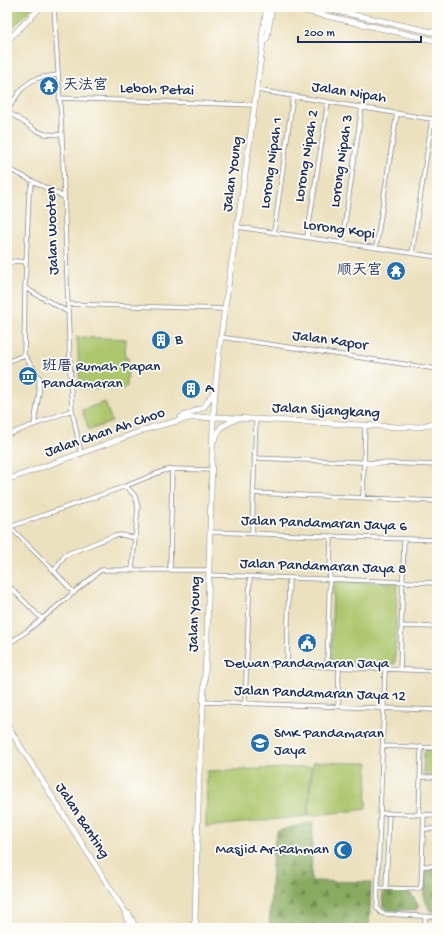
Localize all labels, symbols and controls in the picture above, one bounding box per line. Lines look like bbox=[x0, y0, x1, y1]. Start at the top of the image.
scale bar bbox=[298, 18, 421, 44]
text: 200 m bbox=[304, 27, 335, 41]
temple icon: 天法宫 bbox=[38, 75, 60, 97]
place label: 天法宫 bbox=[63, 77, 108, 95]
street label: Jalan Nipah bbox=[310, 78, 388, 108]
street label: Leboh Petai bbox=[120, 80, 194, 100]
street label: Lorong Nipah 2 bbox=[291, 109, 323, 203]
street label: Lorong Nipah 3 bbox=[327, 113, 357, 209]
street label: Lorong Nipah 1 bbox=[257, 116, 287, 210]
street label: Jalan Young bbox=[219, 135, 247, 213]
street label: Jalan Wooten bbox=[42, 187, 64, 275]
street label: Lorong Kopi bbox=[302, 216, 376, 244]
temple icon: 顺天宫 bbox=[385, 260, 407, 282]
place label: 顺天宫 bbox=[337, 262, 382, 280]
street label: Jalan Kapor bbox=[291, 327, 370, 355]
building icon: B bbox=[150, 329, 172, 351]
place label: B bbox=[174, 331, 183, 349]
place label: 班厝 Rumah Papan Pandamaran bbox=[41, 358, 160, 393]
museum icon: 班厝 Rumah Papan Pandamaran bbox=[17, 365, 39, 387]
building icon: A bbox=[180, 378, 202, 400]
place label: A bbox=[205, 380, 215, 398]
street label: Jalan Sijangkang bbox=[272, 399, 380, 423]
street label: Jalan Chan Ah Choo bbox=[43, 404, 168, 462]
street label: Jalan Pandamaran Jaya 6 bbox=[241, 512, 408, 536]
street label: Jalan Pandamaran Jaya 8 bbox=[239, 555, 407, 579]
street label: Jalan Young bbox=[185, 576, 205, 652]
public building icon: Dewan Pandamaran Jaya bbox=[296, 632, 318, 654]
place label: Dewan Pandamaran Jaya bbox=[224, 655, 390, 673]
street label: Jalan Pandamaran Jaya 12 bbox=[234, 682, 406, 706]
place label: SMK Pandamaran Jaya bbox=[274, 725, 384, 760]
school or university icon: SMK Pandamaran Jaya bbox=[249, 732, 271, 754]
street label: Jalan Banting bbox=[51, 780, 113, 862]
mosque icon: Masjid Ar-Rahman bbox=[332, 839, 354, 861]
place label: Masjid Ar-Rahman bbox=[216, 841, 329, 859]

